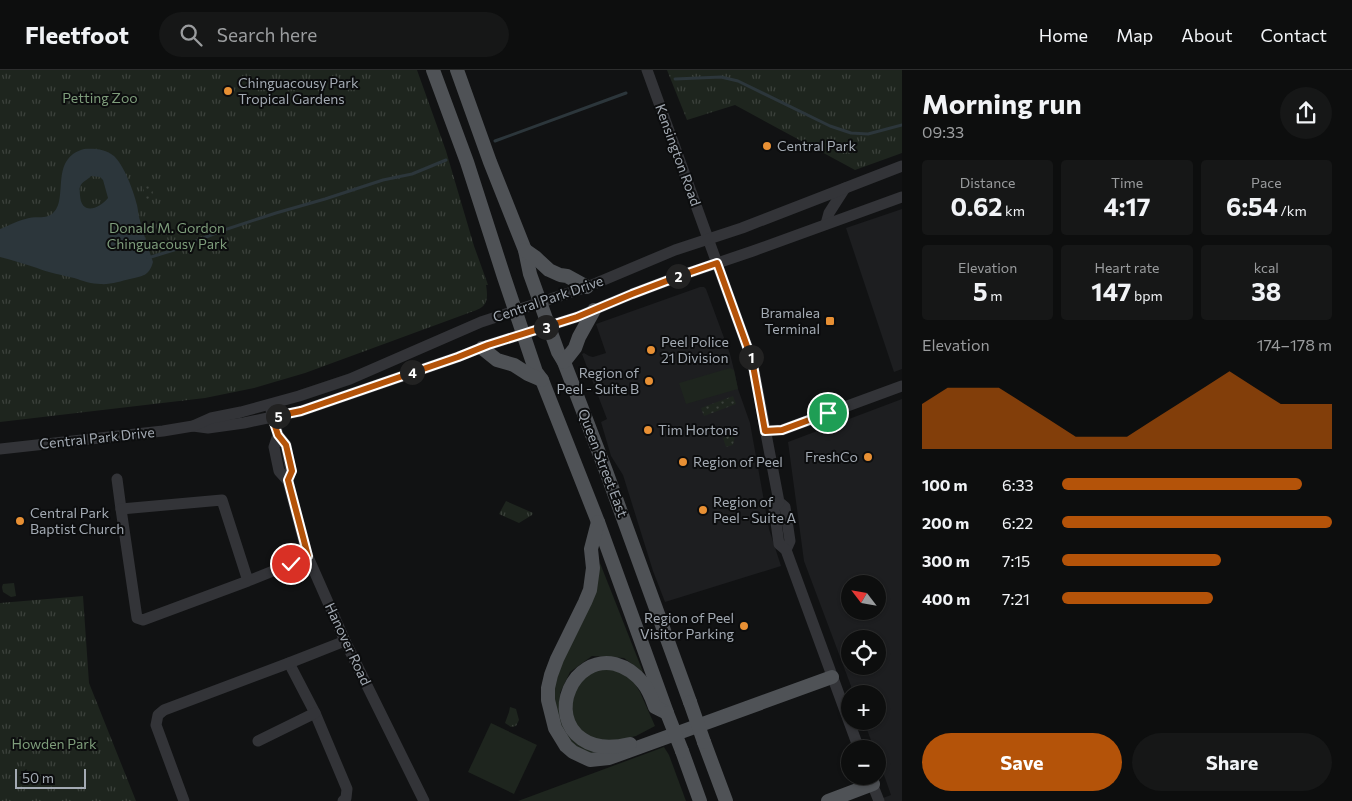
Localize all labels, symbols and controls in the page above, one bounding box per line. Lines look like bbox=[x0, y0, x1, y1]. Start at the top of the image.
search box bbox=[159, 12, 509, 57]
text: Fleetfoot bbox=[25, 20, 129, 49]
icon: search bbox=[177, 21, 205, 49]
text: Search here bbox=[217, 23, 317, 46]
text: Home bbox=[1039, 24, 1088, 46]
text: Map bbox=[1116, 24, 1153, 46]
text: About bbox=[1181, 24, 1233, 46]
text: Contact bbox=[1261, 24, 1327, 46]
place label: Chinguacousy Park Tropical Gardens bbox=[238, 74, 359, 107]
marker: Chinguacousy Park Tropical Gardens bbox=[222, 85, 234, 97]
text: Morning run bbox=[922, 86, 1082, 120]
button: share bbox=[1280, 87, 1332, 139]
park label: Petting Zoo bbox=[62, 89, 138, 106]
street label: Kensington Road bbox=[652, 102, 705, 208]
text: 09:33 bbox=[922, 122, 964, 141]
place label: Central Park bbox=[777, 137, 856, 154]
marker: Central Park bbox=[761, 140, 773, 152]
text: Distance bbox=[960, 174, 1015, 191]
text: Time bbox=[1111, 174, 1143, 191]
text: Pace bbox=[1251, 174, 1282, 191]
text: 0.62 bbox=[950, 191, 1002, 221]
text: 4:17 bbox=[1103, 191, 1151, 221]
text: 6:54 bbox=[1226, 191, 1278, 221]
text: km bbox=[1002, 202, 1025, 219]
text: /km bbox=[1278, 202, 1307, 219]
park label: Donald M. Gordon Chinguacousy Park bbox=[107, 219, 228, 252]
text: Elevation bbox=[958, 259, 1017, 276]
text: Heart rate bbox=[1094, 259, 1160, 276]
text: kcal bbox=[1254, 259, 1279, 276]
pin: 2 bbox=[666, 264, 690, 288]
text: 2 bbox=[675, 268, 682, 285]
street label: Central Park Drive bbox=[490, 272, 605, 325]
text: 5 bbox=[973, 276, 988, 306]
text: 147 bbox=[1091, 276, 1131, 306]
text: 38 bbox=[1251, 276, 1281, 306]
text: m bbox=[988, 287, 1002, 304]
text: bpm bbox=[1131, 287, 1163, 304]
place label: Bramalea Terminal bbox=[760, 304, 820, 337]
pin: 3 bbox=[534, 314, 558, 340]
marker: Bramalea Terminal bbox=[824, 315, 836, 327]
text: 3 bbox=[542, 319, 551, 336]
place label: Peel Police 21 Division bbox=[661, 333, 729, 366]
text: Elevation bbox=[922, 335, 990, 354]
text: 174–178 m bbox=[1257, 335, 1332, 354]
marker: Peel Police 21 Division bbox=[645, 344, 657, 356]
pin: 1 bbox=[738, 344, 764, 370]
text: 1 bbox=[748, 349, 755, 366]
pin: 4 bbox=[400, 360, 424, 384]
text: 4 bbox=[408, 364, 417, 381]
place label: Region of Peel - Suite B bbox=[556, 364, 639, 397]
marker: Region of Peel - Suite B bbox=[643, 375, 655, 387]
pin bbox=[807, 392, 849, 434]
icon: arrive bbox=[814, 399, 842, 427]
pin: 5 bbox=[266, 404, 290, 428]
street label: Queen Street East bbox=[575, 406, 632, 520]
text: 5 bbox=[274, 408, 283, 425]
place label: Tim Hortons bbox=[658, 421, 738, 438]
street label: Central Park Drive bbox=[39, 423, 155, 452]
marker: Tim Hortons bbox=[642, 424, 654, 436]
place label: FreshCo bbox=[805, 448, 858, 465]
marker: FreshCo bbox=[862, 451, 874, 463]
place label: Region of Peel bbox=[693, 453, 783, 470]
marker: Region of Peel bbox=[677, 456, 689, 468]
text: 100 m bbox=[922, 475, 968, 494]
text: 6:33 bbox=[1002, 475, 1034, 494]
place label: Region of Peel - Suite A bbox=[713, 493, 796, 526]
place label: Central Park Baptist Church bbox=[30, 504, 124, 537]
marker: Region of Peel - Suite A bbox=[697, 504, 709, 516]
text: 200 m bbox=[922, 513, 969, 532]
text: 6:22 bbox=[1002, 513, 1033, 532]
marker: Central Park Baptist Church bbox=[14, 515, 26, 527]
pin bbox=[270, 543, 312, 585]
icon: check bbox=[277, 550, 305, 578]
text: 300 m bbox=[922, 551, 970, 570]
text: 7:15 bbox=[1002, 551, 1030, 570]
north arrow bbox=[841, 575, 886, 620]
map controls bbox=[841, 575, 886, 785]
text: 400 m bbox=[922, 589, 970, 608]
text: 7:21 bbox=[1002, 589, 1030, 608]
street label: Hanover Road bbox=[322, 600, 375, 688]
place label: Region of Peel Visitor Parking bbox=[640, 609, 734, 642]
marker: Region of Peel Visitor Parking bbox=[738, 620, 750, 632]
button: locate bbox=[841, 630, 886, 675]
button: + bbox=[841, 685, 886, 730]
button: Save bbox=[922, 733, 1122, 791]
button: Share bbox=[1132, 733, 1332, 791]
park label: Howden Park bbox=[11, 735, 97, 752]
button: − bbox=[841, 740, 886, 785]
scale bar bbox=[15, 766, 86, 789]
text: 50 m bbox=[22, 769, 54, 786]

